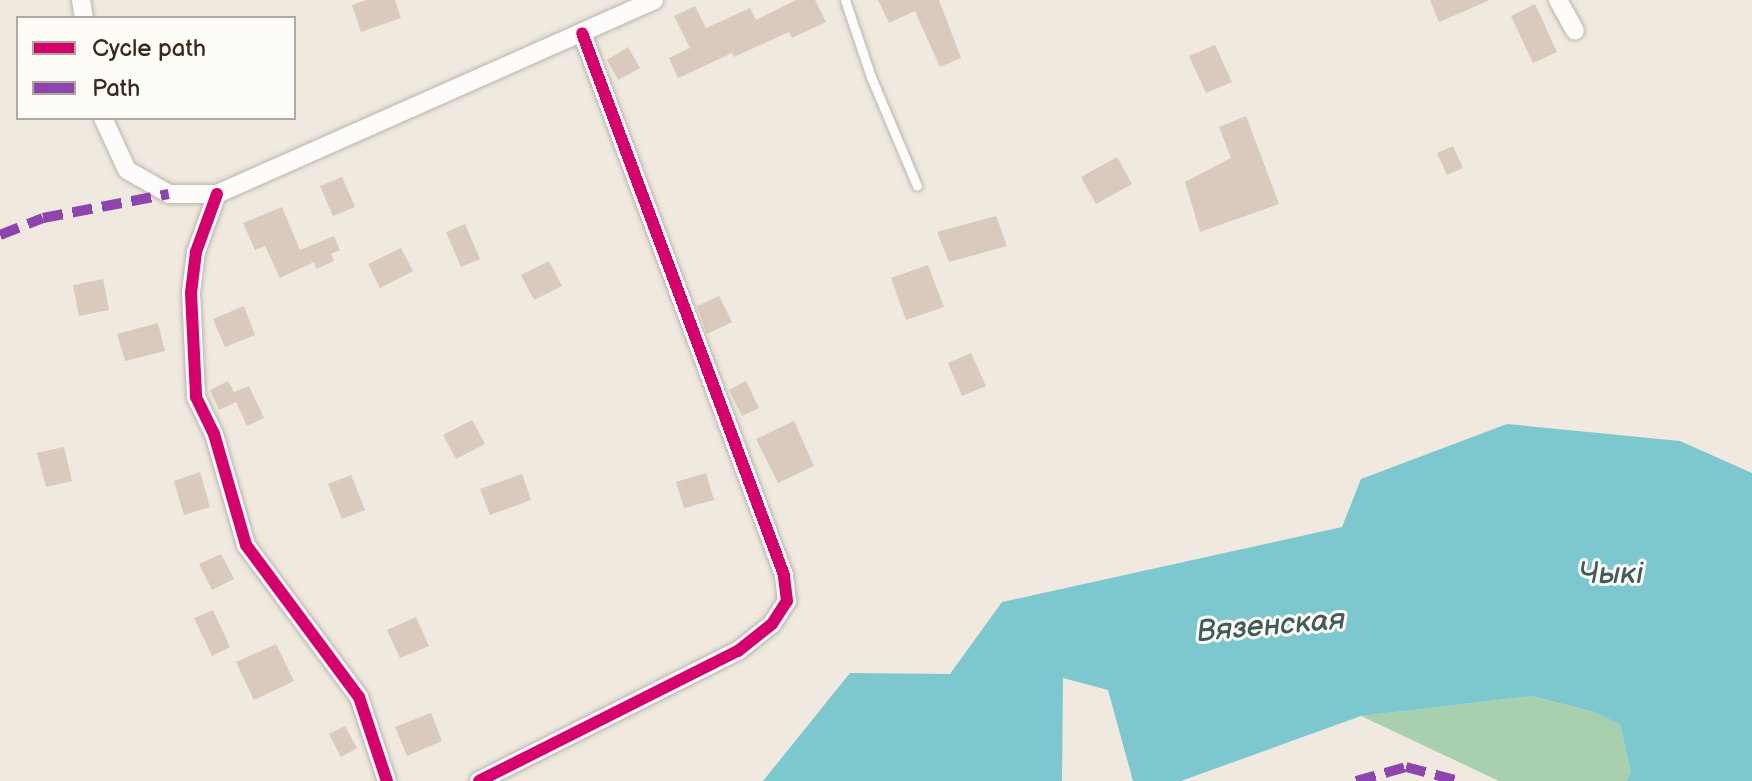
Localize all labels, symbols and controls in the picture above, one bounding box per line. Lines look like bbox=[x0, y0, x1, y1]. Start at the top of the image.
legend bbox=[16, 16, 296, 120]
text: Cycle path bbox=[92, 34, 206, 63]
text: Path bbox=[92, 74, 140, 103]
water label: Чыкі bbox=[1579, 556, 1643, 592]
water label: Вязенская bbox=[1195, 602, 1347, 650]

